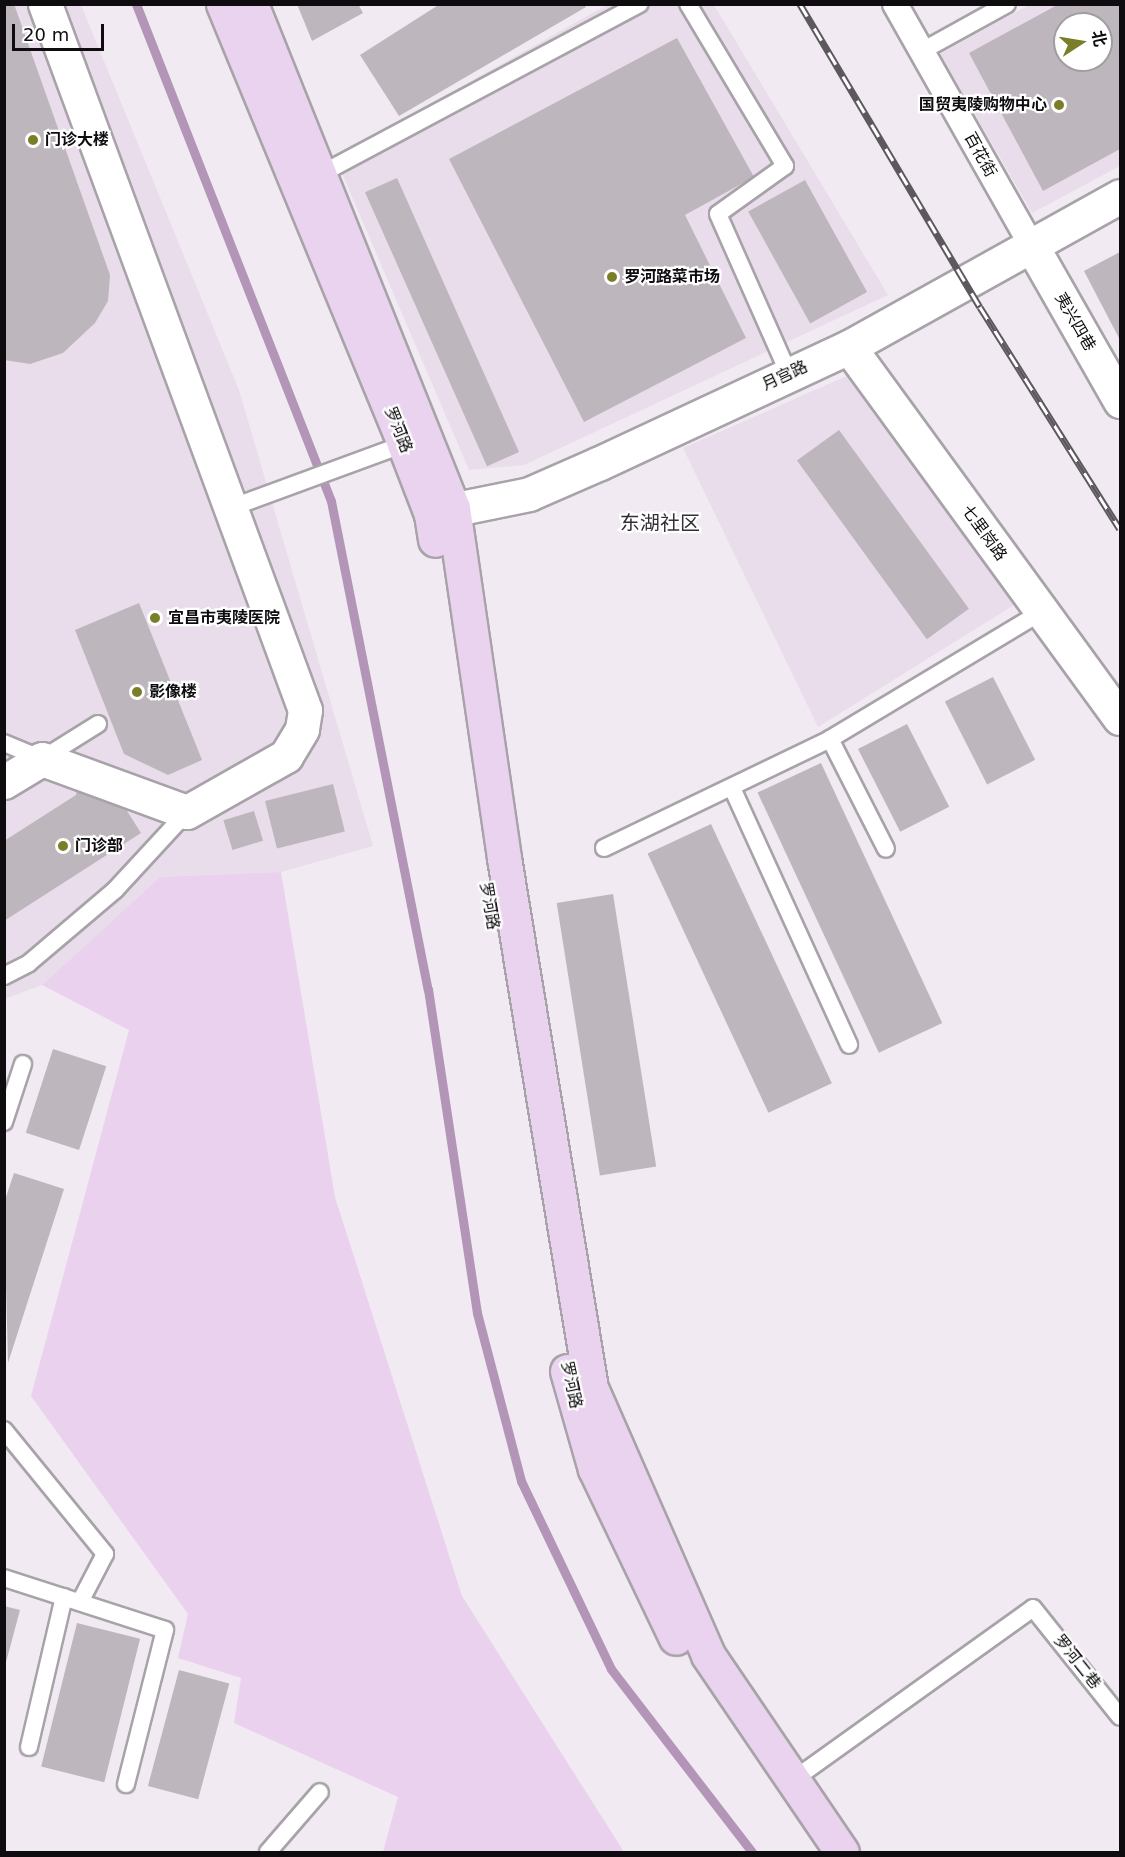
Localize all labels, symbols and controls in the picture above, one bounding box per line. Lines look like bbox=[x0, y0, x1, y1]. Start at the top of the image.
scale bar bbox=[15, 12, 106, 50]
north arrow bbox=[1053, 12, 1113, 72]
text: 20 m bbox=[23, 24, 69, 45]
text: 北 bbox=[1088, 29, 1110, 48]
place label: 国贸夷陵购物中心 bbox=[919, 95, 1047, 115]
marker: 国贸夷陵购物中心 bbox=[1052, 98, 1066, 112]
street label: 百花街 bbox=[960, 129, 1000, 181]
place label: 门诊大楼 bbox=[45, 130, 109, 150]
marker: 门诊大楼 bbox=[26, 133, 40, 147]
place label: 罗河路菜市场 bbox=[624, 267, 720, 287]
marker: 罗河路菜市场 bbox=[605, 270, 619, 284]
street label: 夷兴四巷 bbox=[1051, 289, 1099, 355]
street label: 月宫路 bbox=[759, 357, 811, 395]
street label: 罗河路 bbox=[380, 404, 416, 456]
street label: 七里岗路 bbox=[957, 501, 1011, 565]
district label: 东湖社区 bbox=[620, 511, 700, 535]
place label: 宜昌市夷陵医院 bbox=[168, 608, 280, 628]
marker: 宜昌市夷陵医院 bbox=[146, 609, 164, 627]
place label: 影像楼 bbox=[149, 682, 197, 702]
marker: 影像楼 bbox=[130, 685, 144, 699]
place label: 门诊部 bbox=[75, 836, 123, 856]
marker: 门诊部 bbox=[56, 839, 70, 853]
street label: 罗河路 bbox=[475, 881, 503, 931]
street label: 罗河路 bbox=[557, 1360, 585, 1410]
street label: 罗河二巷 bbox=[1049, 1631, 1105, 1693]

